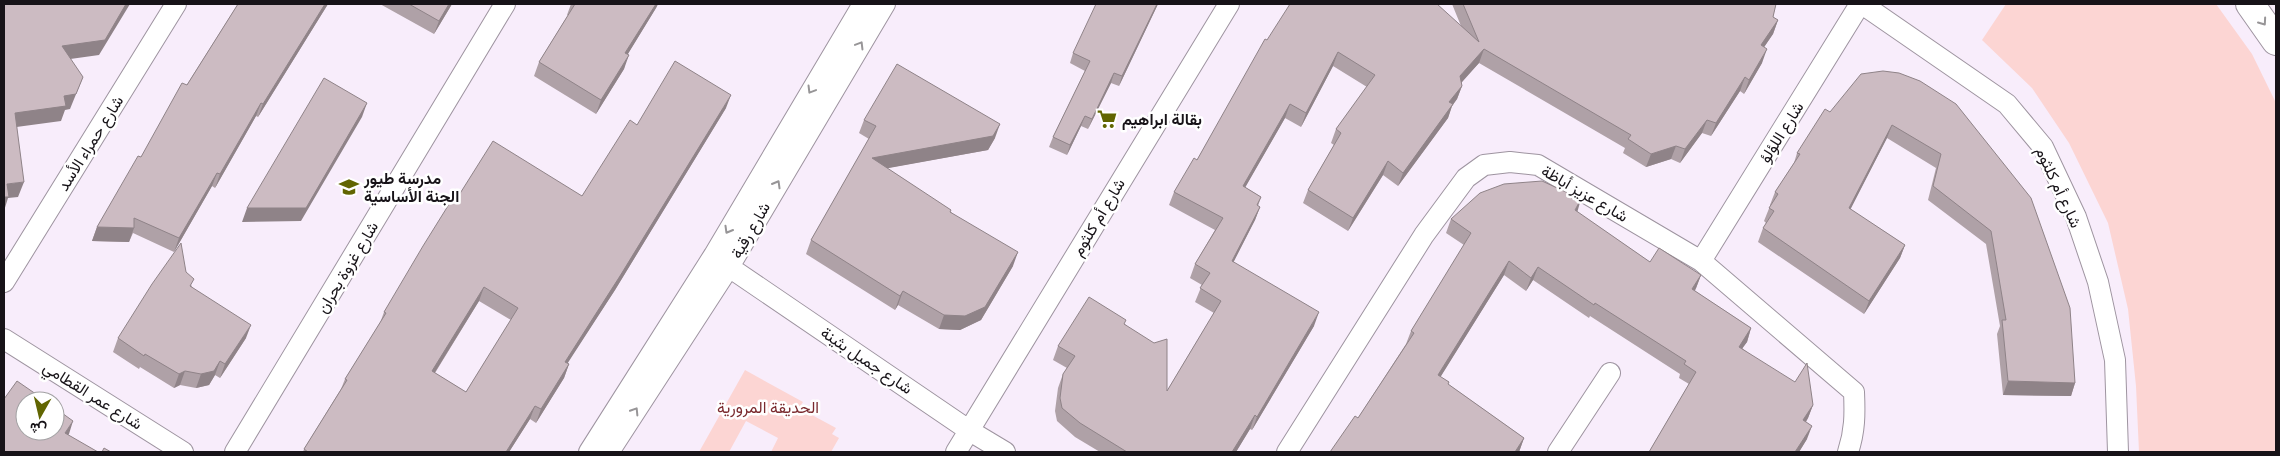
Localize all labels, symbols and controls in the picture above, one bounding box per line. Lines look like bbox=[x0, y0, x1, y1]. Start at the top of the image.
one-way arrow bbox=[2257, 16, 2266, 26]
one-way arrow bbox=[854, 41, 864, 50]
one-way arrow bbox=[808, 85, 818, 94]
street label: شارع حمراء الأسد bbox=[52, 91, 129, 195]
street label: شارع اللؤلؤ bbox=[1754, 97, 1809, 167]
supermarket icon: بقالة ابراهيم bbox=[1096, 108, 1118, 130]
place label: بقالة ابراهيم bbox=[1122, 108, 1202, 130]
street label: شارع أم كلثوم bbox=[2030, 143, 2087, 232]
street label: شارع عزيز أباظة bbox=[1537, 159, 1633, 228]
place label: مدرسة طيور الجنة الأساسية bbox=[363, 167, 459, 207]
street label: شارع أم كلثوم bbox=[1066, 174, 1131, 261]
school or university icon: مدرسة طيور الجنة الأساسية bbox=[338, 176, 360, 198]
one-way arrow bbox=[771, 181, 781, 190]
street label: شارع رقية bbox=[725, 198, 776, 263]
street label: شارع غزوة بحران bbox=[311, 217, 384, 318]
one-way arrow bbox=[725, 225, 735, 234]
street label: شارع جميل بثينة bbox=[816, 321, 917, 400]
street label: شارع عمر القطامي bbox=[37, 356, 147, 437]
north arrow bbox=[15, 391, 65, 441]
park label: الحديقة المرورية bbox=[717, 396, 819, 418]
one-way arrow bbox=[629, 407, 638, 417]
text: ش bbox=[28, 419, 48, 439]

